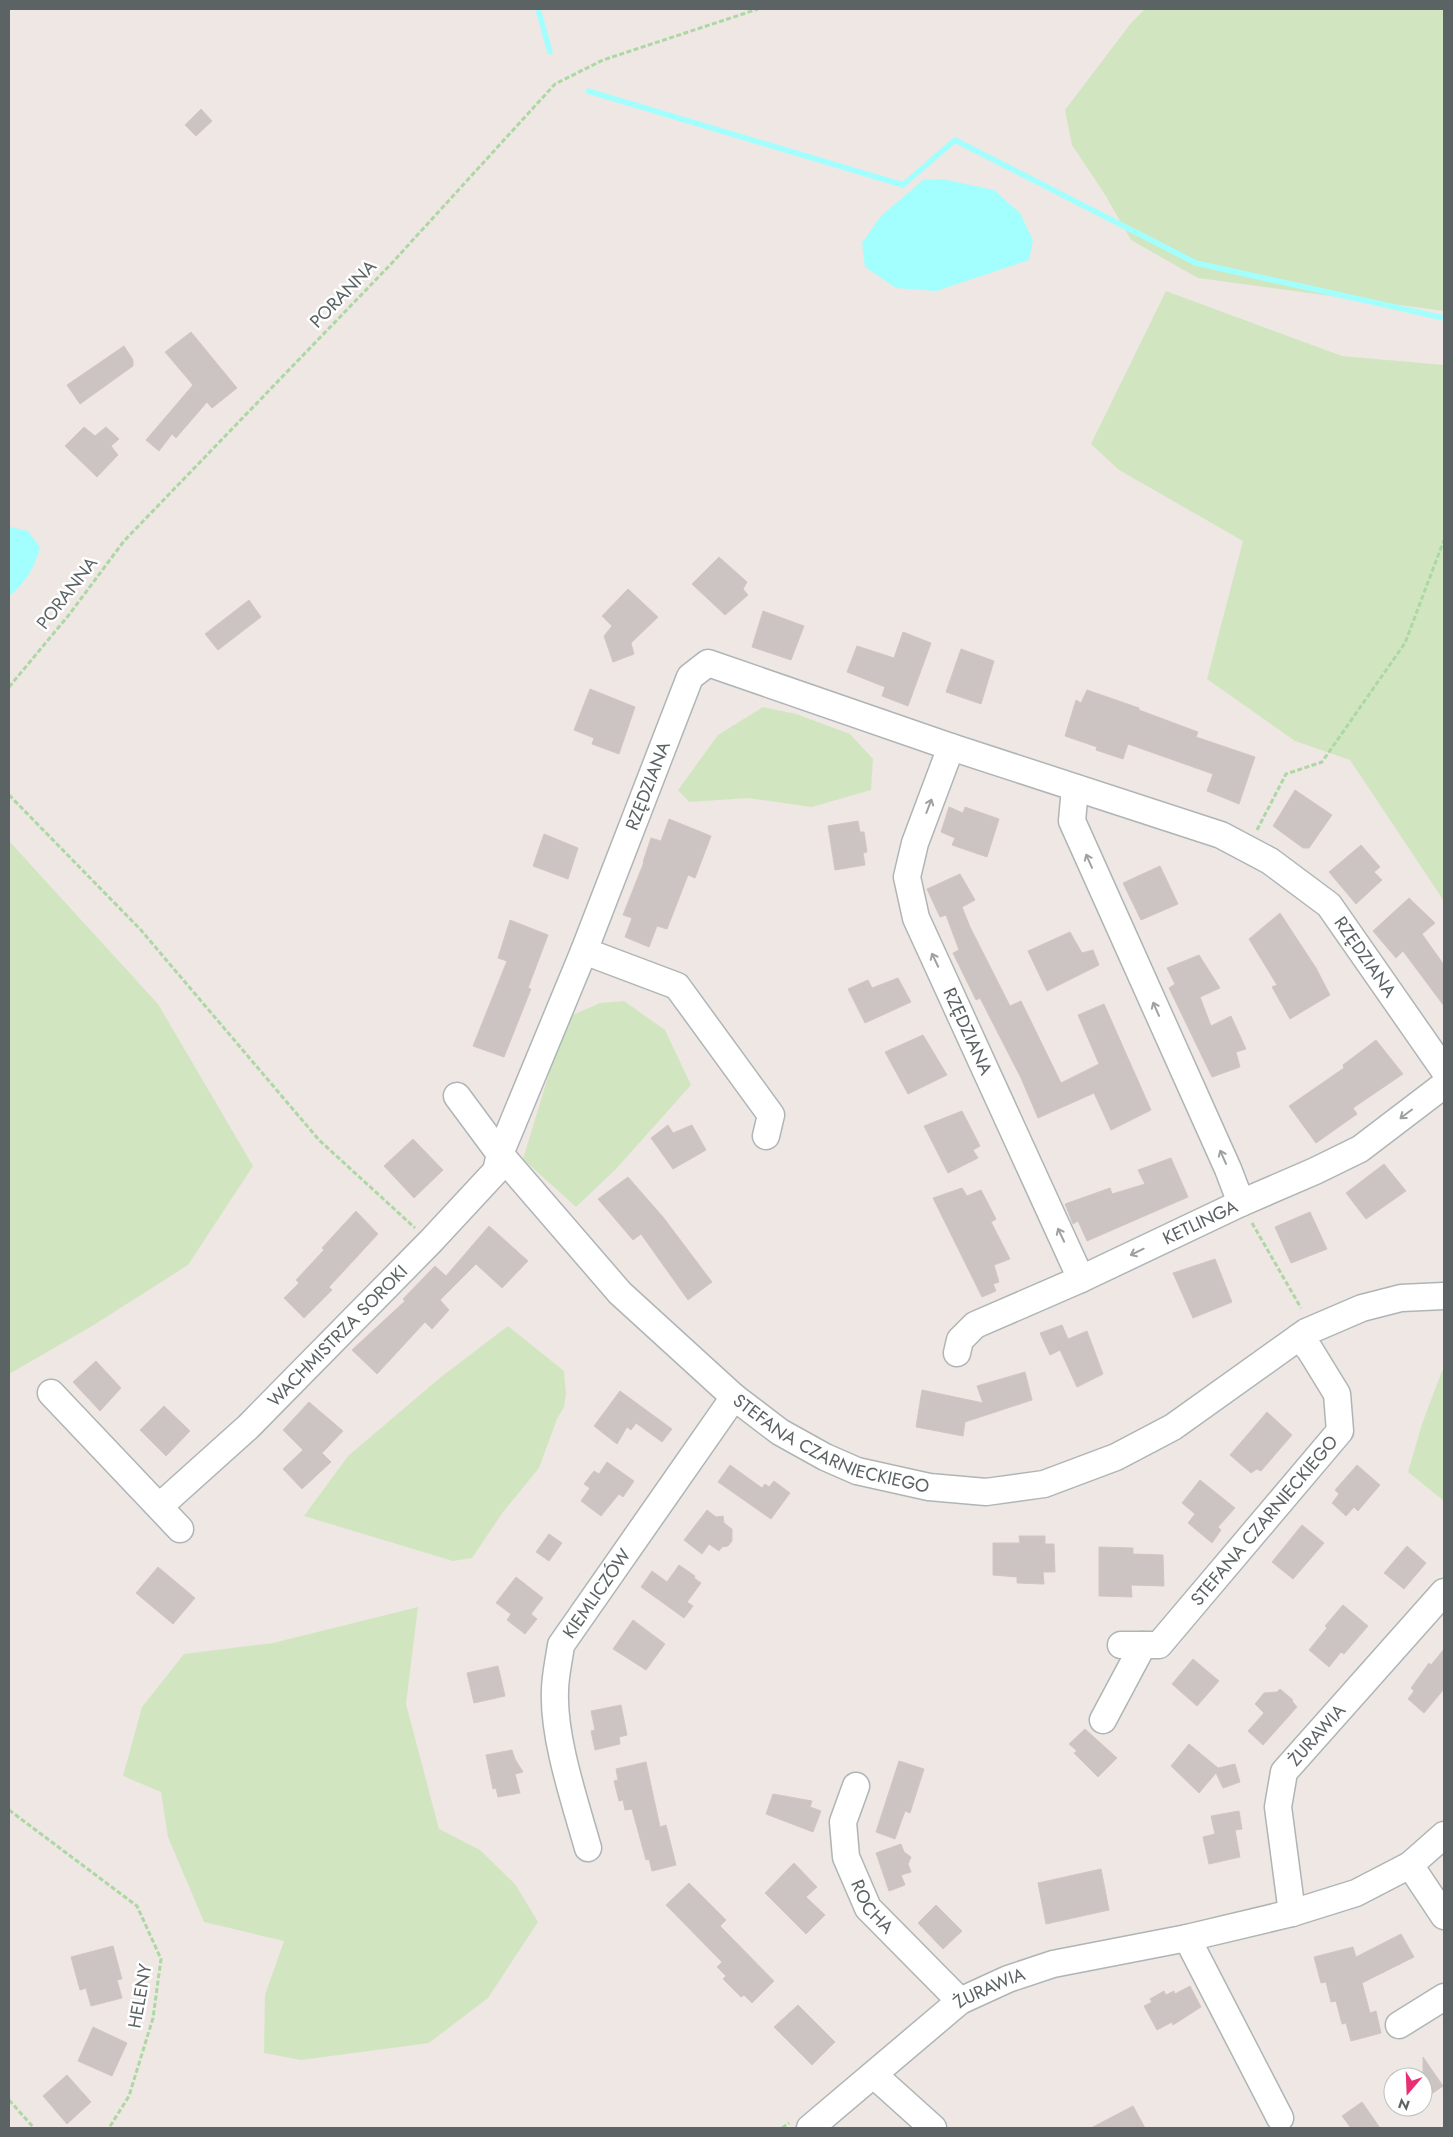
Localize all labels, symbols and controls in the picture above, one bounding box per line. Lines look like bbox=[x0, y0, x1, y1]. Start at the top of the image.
street label: PORANNA bbox=[304, 254, 382, 334]
street label: PORANNA bbox=[30, 551, 104, 635]
street label: RZĘDZIANA bbox=[619, 737, 677, 834]
one-way arrow bbox=[925, 799, 934, 814]
one-way arrow bbox=[1084, 854, 1094, 869]
street label: RZĘDZIANA bbox=[1328, 911, 1403, 1003]
one-way arrow bbox=[929, 953, 939, 968]
street label: RZĘDZIANA bbox=[937, 983, 999, 1079]
one-way arrow bbox=[1151, 1002, 1160, 1017]
one-way arrow bbox=[1399, 1109, 1412, 1120]
one-way arrow bbox=[1217, 1150, 1227, 1165]
street label: KETLINGA bbox=[1158, 1193, 1242, 1251]
one-way arrow bbox=[1055, 1228, 1065, 1243]
one-way arrow bbox=[1130, 1247, 1145, 1257]
street label: WACHMISTRZA SOROKI bbox=[262, 1259, 414, 1413]
street label: STEFANA CZARNIECKIEGO bbox=[728, 1388, 932, 1500]
street label: STEFANA CZARNIECKIEGO bbox=[1185, 1430, 1344, 1611]
street label: KIEMLICZÓW bbox=[556, 1543, 637, 1644]
street label: ŻURAWIA bbox=[1282, 1698, 1352, 1772]
street label: ROCHA bbox=[844, 1876, 900, 1940]
street label: HELENY bbox=[122, 1961, 159, 2030]
street label: ŻURAWIA bbox=[948, 1961, 1029, 2014]
north arrow bbox=[1383, 2067, 1433, 2117]
text: N bbox=[1395, 2093, 1412, 2116]

